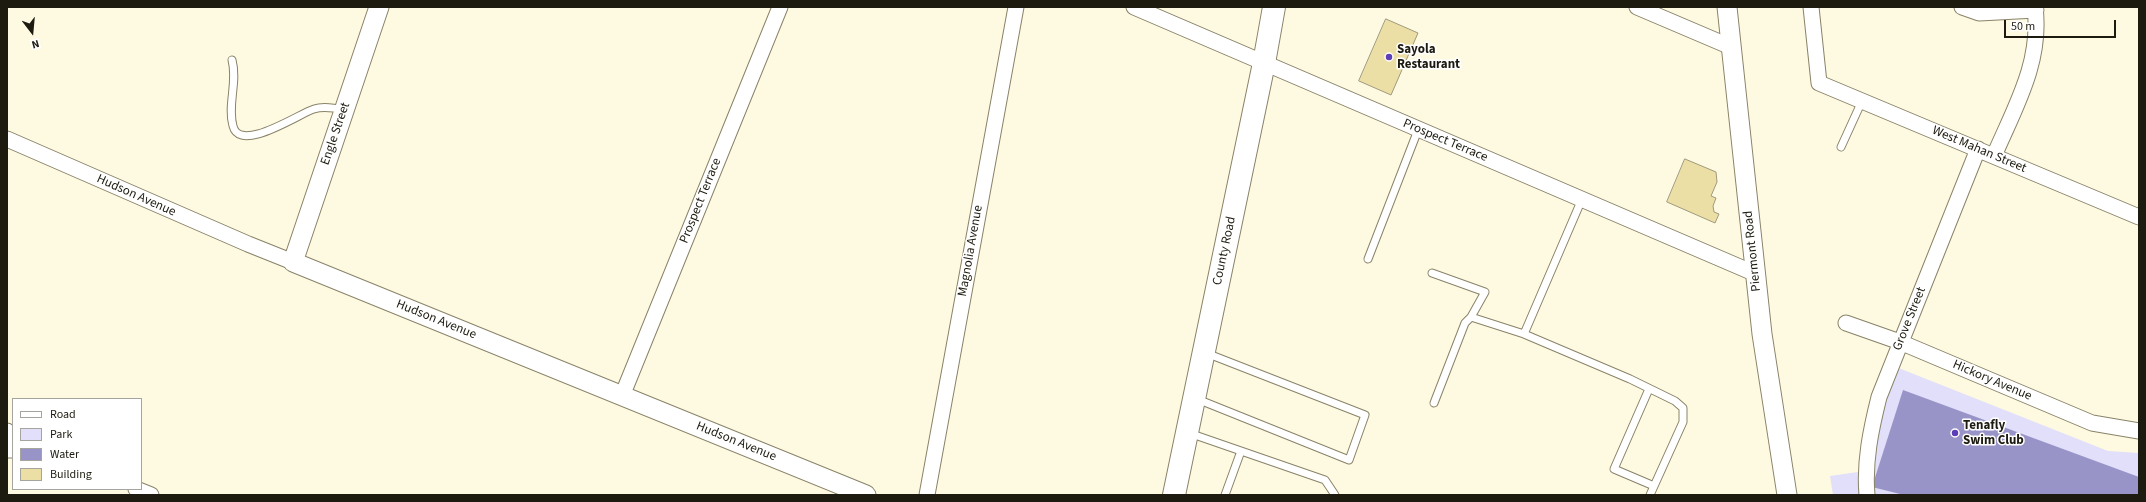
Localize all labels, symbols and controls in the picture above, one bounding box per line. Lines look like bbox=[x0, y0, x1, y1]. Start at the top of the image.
north arrow bbox=[12, 12, 52, 52]
scale bar bbox=[2006, 12, 2118, 38]
text: 50 m bbox=[2011, 18, 2035, 35]
text: N bbox=[30, 36, 41, 52]
place label: Sayola Restaurant bbox=[1397, 42, 1460, 73]
marker: Sayola Restaurant bbox=[1384, 52, 1394, 62]
street label: Engle Street bbox=[318, 101, 354, 167]
street label: Prospect Terrace bbox=[1400, 116, 1490, 166]
street label: West Mahan Street bbox=[1930, 123, 2028, 177]
street label: Prospect Terrace bbox=[677, 156, 725, 246]
street label: Hudson Avenue bbox=[94, 172, 178, 220]
street label: Magnolia Avenue bbox=[955, 204, 987, 298]
street label: Piermont Road bbox=[1741, 210, 1765, 292]
street label: County Road bbox=[1210, 215, 1240, 287]
street label: Grove Street bbox=[1890, 285, 1930, 353]
street label: Hudson Avenue bbox=[394, 297, 478, 343]
street label: Hickory Avenue bbox=[1950, 357, 2034, 405]
legend bbox=[12, 398, 142, 490]
text: Road bbox=[50, 406, 76, 423]
place label: Tenafly Swim Club bbox=[1963, 418, 2024, 449]
street label: Hudson Avenue bbox=[694, 419, 778, 465]
text: Park bbox=[50, 426, 72, 443]
marker: Tenafly Swim Club bbox=[1950, 428, 1960, 438]
text: Water bbox=[50, 446, 79, 463]
text: Building bbox=[50, 466, 92, 483]

